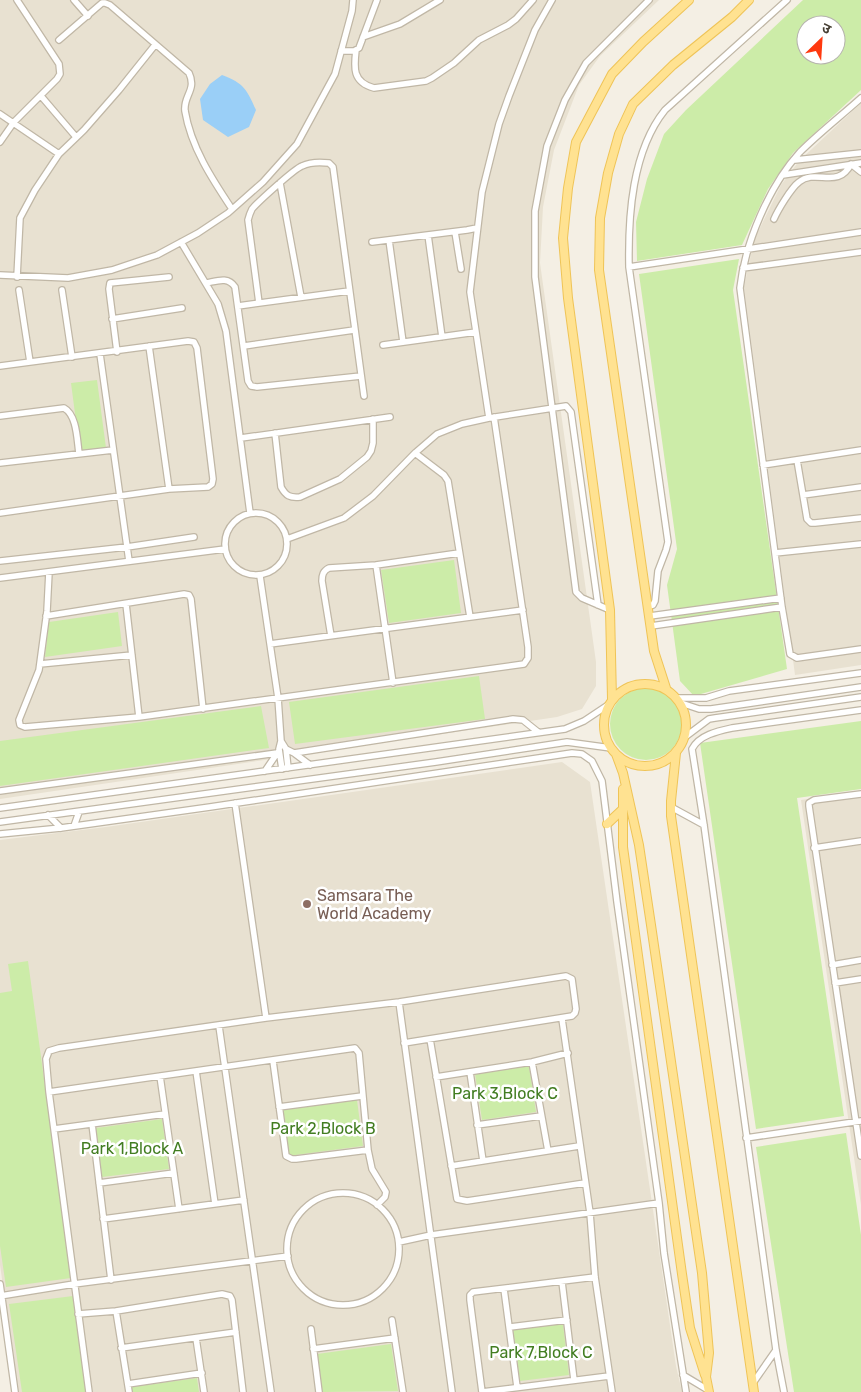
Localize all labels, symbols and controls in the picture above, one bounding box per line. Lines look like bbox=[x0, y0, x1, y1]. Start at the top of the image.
north arrow bbox=[796, 15, 846, 65]
text: उ bbox=[819, 19, 834, 38]
place label: Samsara The World Academy bbox=[317, 886, 431, 923]
marker: Samsara The World Academy bbox=[301, 898, 313, 910]
park label: Park 3,Block C bbox=[452, 1084, 558, 1103]
park label: Park 2,Block B bbox=[270, 1119, 376, 1138]
park label: Park 1,Block A bbox=[81, 1139, 184, 1158]
park label: Park 7,Block C bbox=[489, 1343, 593, 1362]

